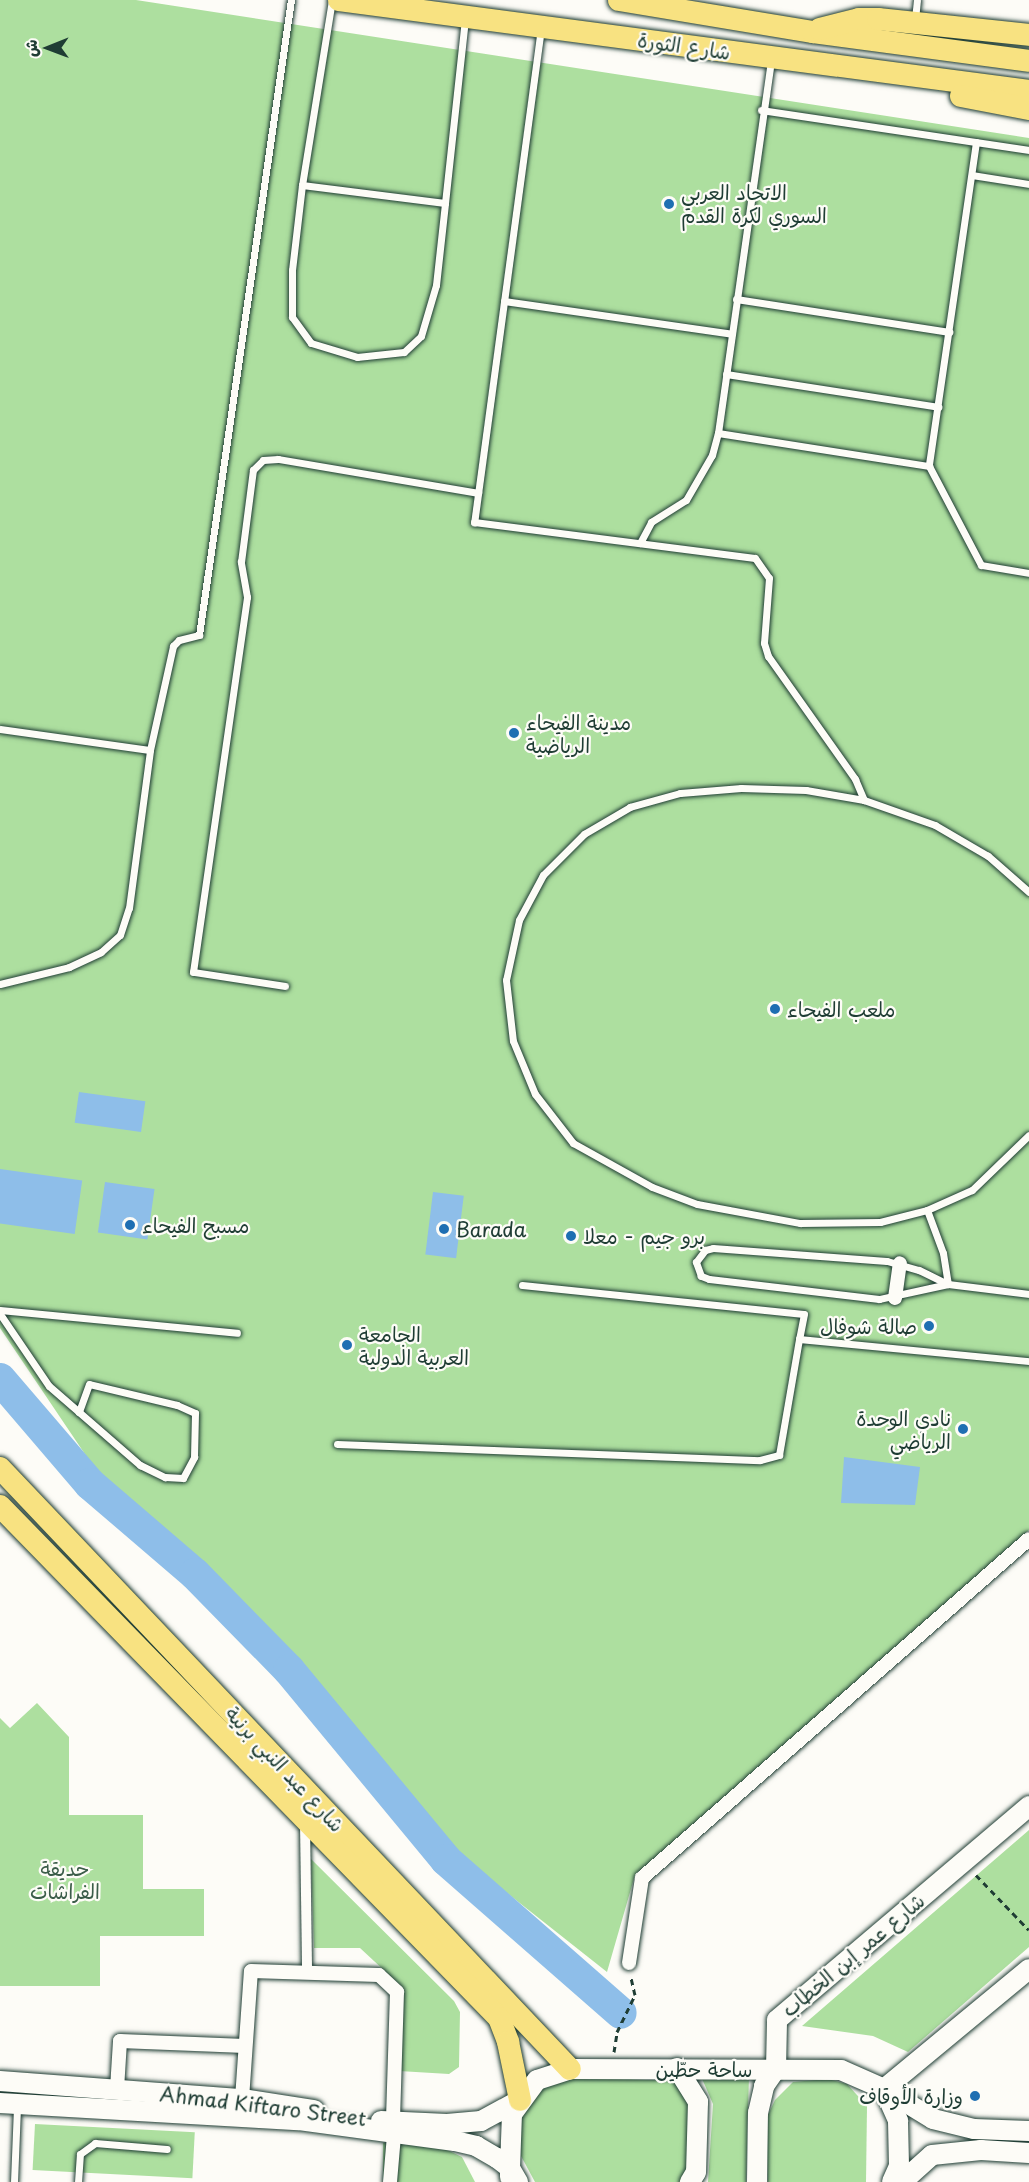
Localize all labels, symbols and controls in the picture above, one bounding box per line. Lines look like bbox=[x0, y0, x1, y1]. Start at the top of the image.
north arrow bbox=[18, 18, 78, 78]
street label: شارع الثورة bbox=[636, 28, 732, 64]
text: ش bbox=[18, 39, 42, 57]
place label: الاتحاد العربي السوري لكرة القدم bbox=[681, 180, 827, 227]
marker: الاتحاد العربي السوري لكرة القدم bbox=[662, 197, 676, 211]
place label: مدينة الفيحاء الرياضية bbox=[526, 710, 631, 757]
marker: مدينة الفيحاء الرياضية bbox=[507, 726, 521, 740]
place label: ملعب الفيحاء bbox=[787, 997, 895, 1021]
marker: ملعب الفيحاء bbox=[768, 1002, 782, 1016]
place label: مسبح الفيحاء bbox=[142, 1213, 249, 1237]
place label: Barada bbox=[456, 1217, 526, 1241]
marker: مسبح الفيحاء bbox=[123, 1218, 137, 1232]
marker: Barada bbox=[437, 1222, 451, 1236]
place label: برو جيم - معلا bbox=[583, 1224, 705, 1248]
marker: برو جيم - معلا bbox=[564, 1229, 578, 1243]
place label: صالة شوفال bbox=[820, 1314, 917, 1338]
marker: صالة شوفال bbox=[922, 1319, 936, 1333]
place label: الجامعة العربية الدولية bbox=[359, 1322, 469, 1369]
marker: الجامعة العربية الدولية bbox=[340, 1338, 354, 1352]
place label: نادي الوحدة الرياضي bbox=[856, 1406, 951, 1453]
marker: نادي الوحدة الرياضي bbox=[956, 1422, 970, 1436]
street label: شارع عبد النبي برنية bbox=[221, 1701, 349, 1837]
park label: حديقة الفراشات bbox=[30, 1857, 100, 1904]
street label: شارع عمر إبن الخطاب bbox=[777, 1888, 929, 2022]
street label: ساحة حطّين bbox=[655, 2057, 753, 2081]
street label: Ahmad Kiftaro Street bbox=[158, 2081, 368, 2131]
place label: وزارة الأوقاف bbox=[859, 2084, 963, 2108]
marker: وزارة الأوقاف bbox=[968, 2089, 982, 2103]

